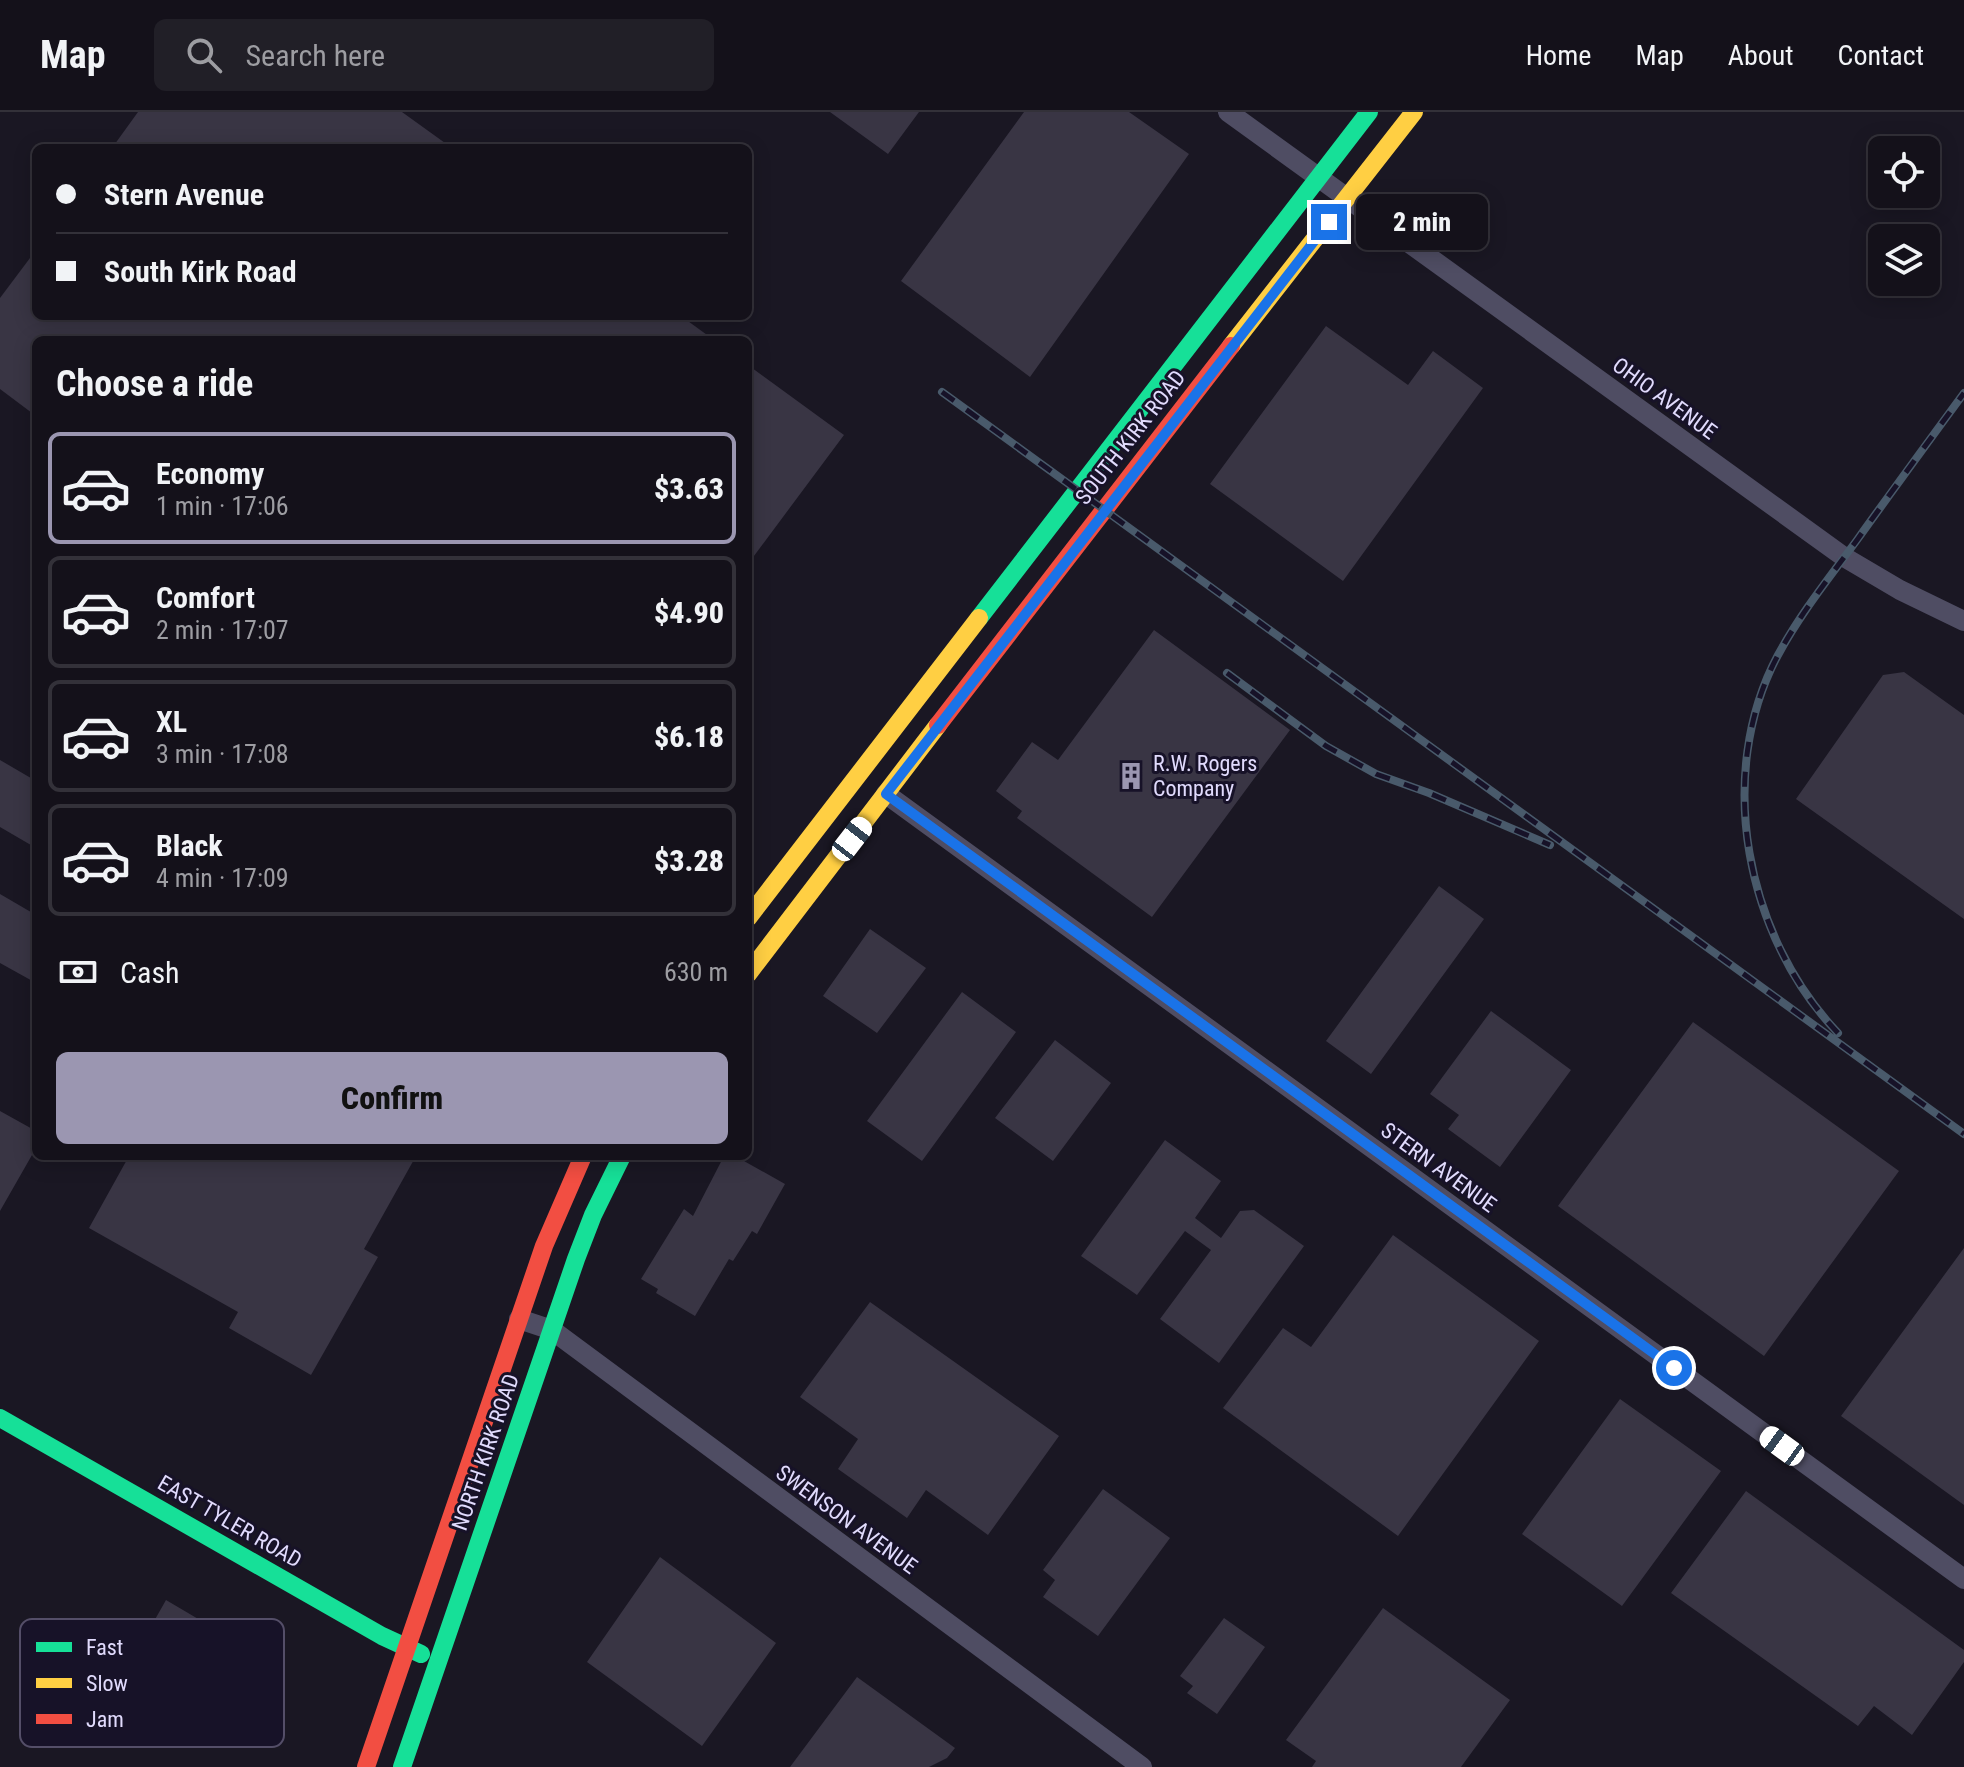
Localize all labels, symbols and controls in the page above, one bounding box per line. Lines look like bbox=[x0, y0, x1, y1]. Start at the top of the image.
search box bbox=[154, 19, 714, 91]
text: Map bbox=[40, 33, 106, 77]
icon: search bbox=[182, 33, 226, 77]
text: Search here bbox=[246, 38, 385, 73]
text: Home bbox=[1526, 39, 1591, 72]
text: Map bbox=[1635, 39, 1684, 72]
text: About bbox=[1728, 39, 1794, 72]
text: Contact bbox=[1838, 39, 1924, 72]
map controls bbox=[1868, 136, 1940, 296]
button: locate bbox=[1868, 136, 1940, 208]
text: Stern Avenue bbox=[104, 177, 264, 212]
callout: 2 min bbox=[1357, 194, 1489, 250]
route end bbox=[1311, 204, 1347, 240]
text: 2 min bbox=[1393, 207, 1451, 237]
button: layers bbox=[1868, 224, 1940, 296]
text: South Kirk Road bbox=[104, 254, 297, 289]
street label: OHIO AVENUE bbox=[1608, 352, 1722, 445]
text: Choose a ride bbox=[56, 363, 253, 405]
street label: SOUTH KIRK ROAD bbox=[1070, 365, 1191, 509]
icon: car bbox=[60, 452, 132, 524]
text: Economy bbox=[156, 456, 264, 491]
text: $3.63 bbox=[654, 471, 724, 506]
text: 1 min · 17:06 bbox=[156, 491, 289, 521]
icon: car bbox=[60, 576, 132, 648]
text: Comfort bbox=[156, 580, 255, 615]
text: $4.90 bbox=[654, 595, 724, 630]
text: 2 min · 17:07 bbox=[156, 615, 289, 645]
icon: car bbox=[60, 700, 132, 772]
text: XL bbox=[156, 704, 187, 739]
text: $6.18 bbox=[654, 719, 724, 754]
text: 3 min · 17:08 bbox=[156, 739, 289, 769]
place label: R.W. Rogers Company bbox=[1153, 751, 1257, 801]
building icon: R.W. Rogers Company bbox=[1116, 761, 1146, 791]
car bbox=[828, 813, 876, 865]
icon: car bbox=[60, 824, 132, 896]
text: Black bbox=[156, 828, 223, 863]
text: $3.28 bbox=[654, 843, 724, 878]
text: 4 min · 17:09 bbox=[156, 863, 289, 893]
icon: cash bbox=[56, 950, 100, 994]
text: Cash bbox=[120, 955, 180, 990]
text: 630 m bbox=[664, 957, 728, 987]
button: Confirm bbox=[56, 1052, 728, 1144]
street label: STERN AVENUE bbox=[1376, 1117, 1501, 1218]
route start bbox=[1656, 1350, 1692, 1386]
street label: NORTH KIRK ROAD bbox=[447, 1371, 524, 1534]
car bbox=[1756, 1422, 1808, 1470]
street label: SWENSON AVENUE bbox=[771, 1460, 922, 1579]
street label: EAST TYLER ROAD bbox=[153, 1470, 306, 1573]
legend bbox=[20, 1619, 284, 1747]
text: Fast bbox=[86, 1635, 123, 1660]
text: Slow bbox=[86, 1671, 128, 1696]
text: Jam bbox=[86, 1707, 124, 1732]

